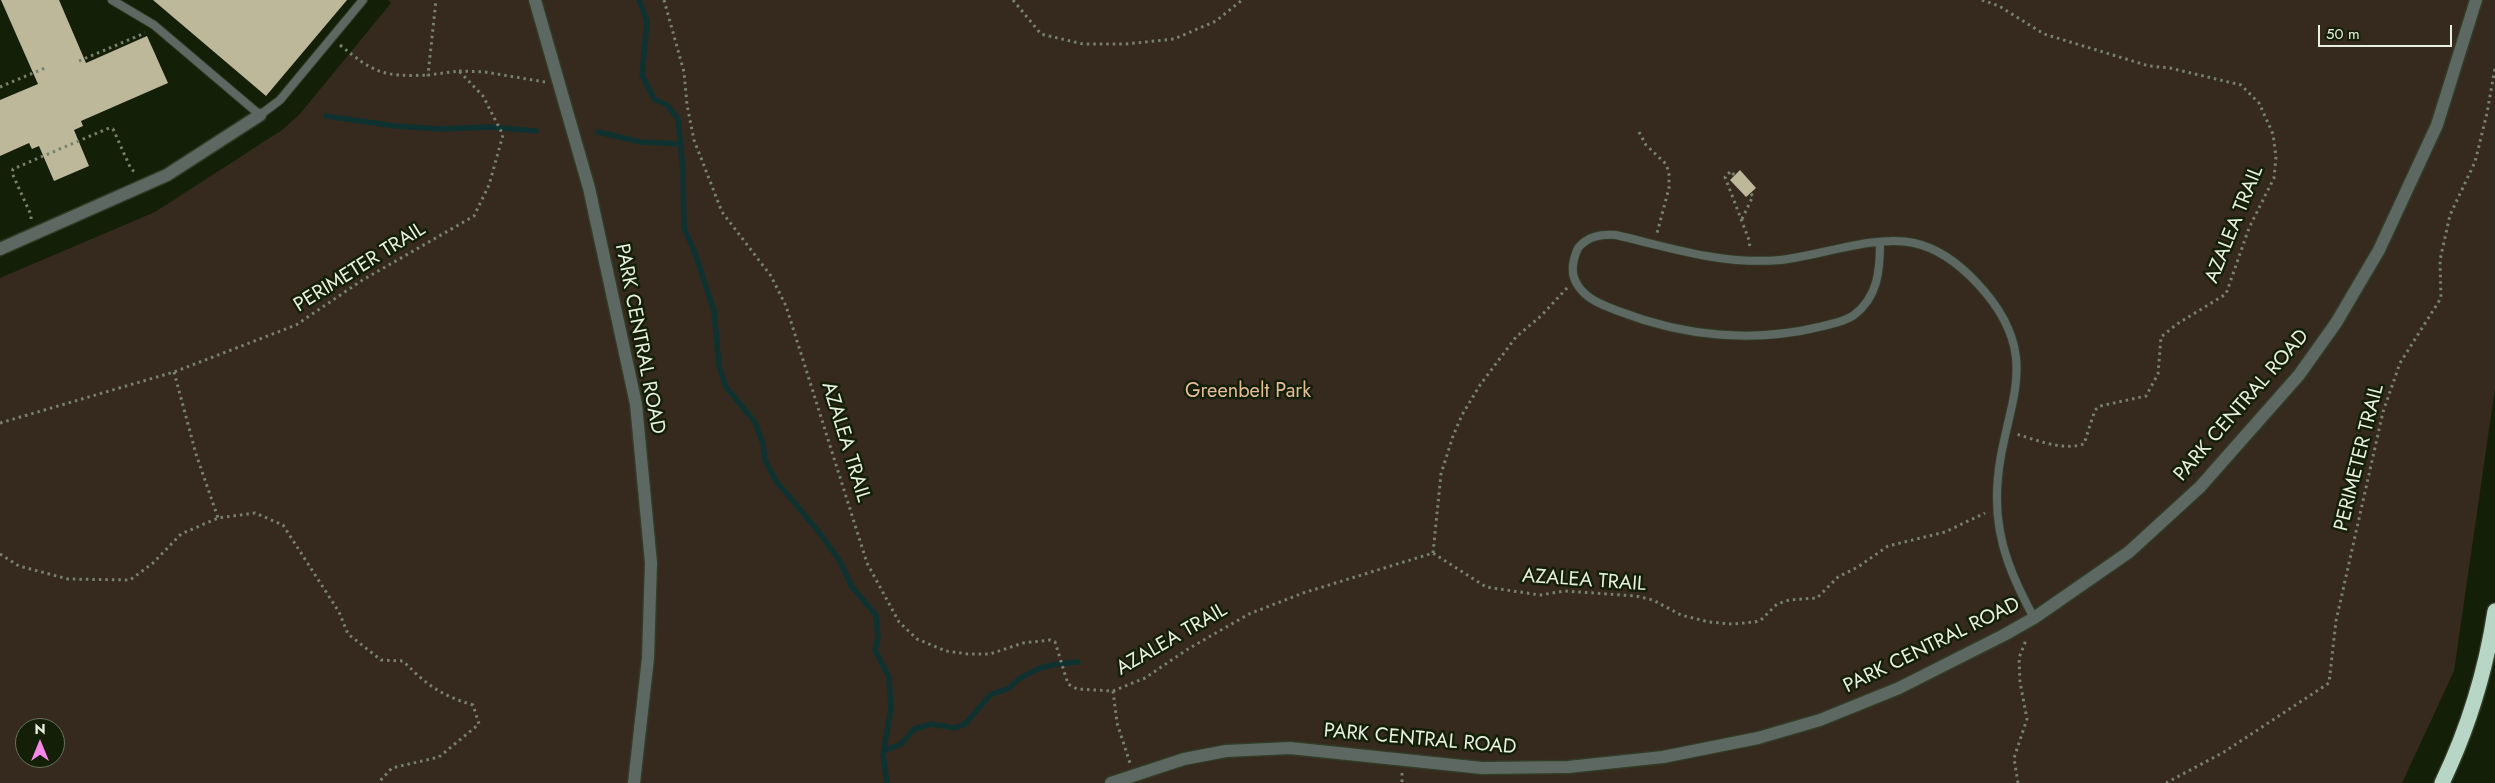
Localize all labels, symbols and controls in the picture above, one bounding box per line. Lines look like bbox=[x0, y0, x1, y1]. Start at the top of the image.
scale bar bbox=[2320, 15, 2454, 47]
text: 50 m bbox=[2326, 23, 2360, 45]
street label: AZALEA TRAIL bbox=[2201, 163, 2269, 287]
street label: PERIMETER TRAIL bbox=[290, 218, 430, 318]
street label: PARK CENTRAL ROAD bbox=[609, 242, 669, 436]
street label: PARK CENTRAL ROAD bbox=[2170, 325, 2314, 487]
street label: AZALEA TRAIL bbox=[815, 379, 875, 505]
park label: Greenbelt Park bbox=[1185, 380, 1311, 404]
street label: PERIMETER TRAIL bbox=[2330, 382, 2390, 534]
street label: AZALEA TRAIL bbox=[1521, 565, 1647, 597]
street label: PARK CENTRAL ROAD bbox=[1840, 593, 2024, 699]
street label: AZALEA TRAIL bbox=[1112, 599, 1232, 681]
north arrow bbox=[15, 718, 65, 768]
text: N bbox=[34, 719, 46, 739]
street label: PARK CENTRAL ROAD bbox=[1323, 720, 1517, 760]

